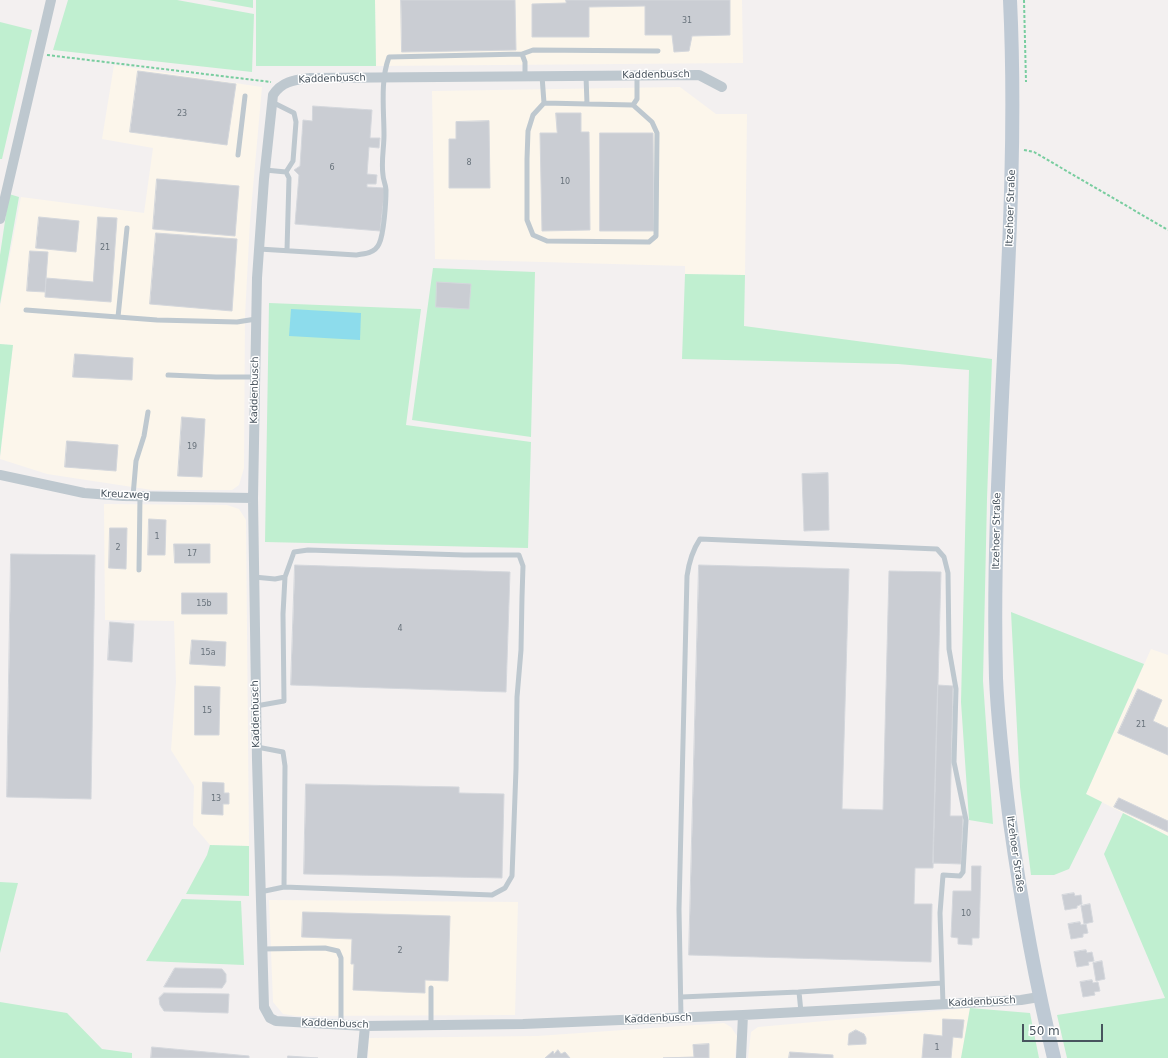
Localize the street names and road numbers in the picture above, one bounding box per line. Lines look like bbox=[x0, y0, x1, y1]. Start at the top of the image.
street label: Kaddenbusch bbox=[622, 68, 690, 82]
street label: Kaddenbusch bbox=[298, 72, 366, 86]
street label: Itzehoer Straße bbox=[1004, 169, 1018, 247]
street label: Kaddenbusch bbox=[248, 356, 262, 424]
street label: Kreuzweg bbox=[100, 488, 150, 502]
street label: Itzehoer Straße bbox=[990, 492, 1004, 570]
street label: Kaddenbusch bbox=[249, 680, 263, 748]
street label: Itzehoer Straße bbox=[1004, 815, 1026, 893]
street label: Kaddenbusch bbox=[948, 994, 1016, 1010]
street label: Kaddenbusch bbox=[624, 1012, 692, 1026]
street label: Kaddenbusch bbox=[301, 1017, 369, 1031]

